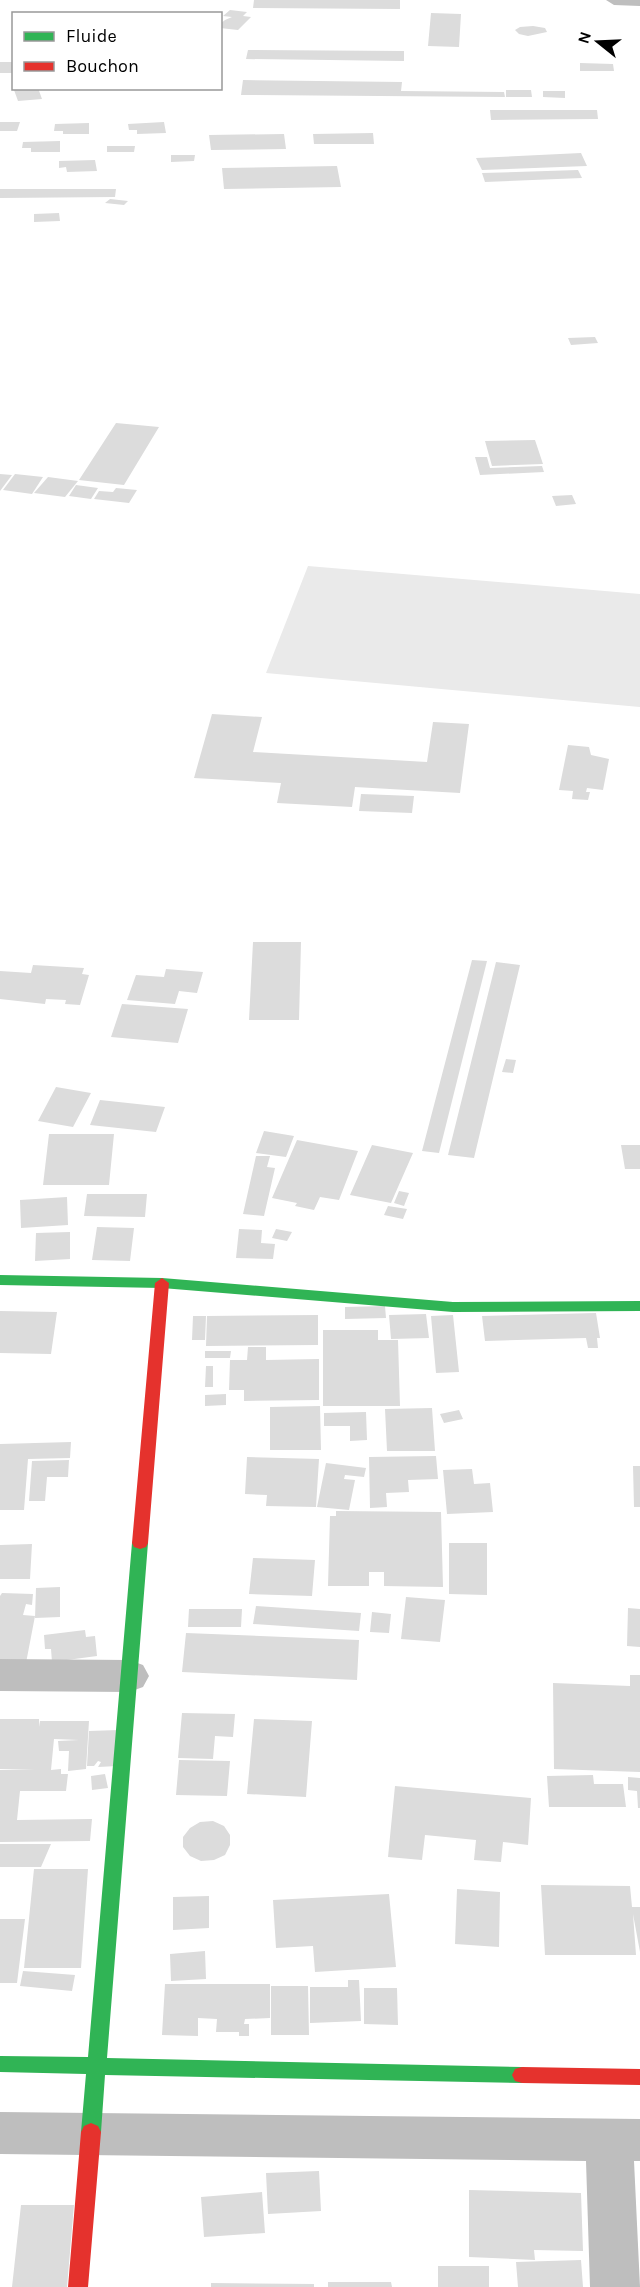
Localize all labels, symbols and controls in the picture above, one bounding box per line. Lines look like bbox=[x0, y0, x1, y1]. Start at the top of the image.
legend bbox=[12, 12, 222, 90]
north arrow bbox=[568, 12, 628, 72]
text: Fluide bbox=[66, 25, 117, 47]
text: N bbox=[573, 29, 595, 46]
text: Bouchon bbox=[66, 55, 139, 77]

